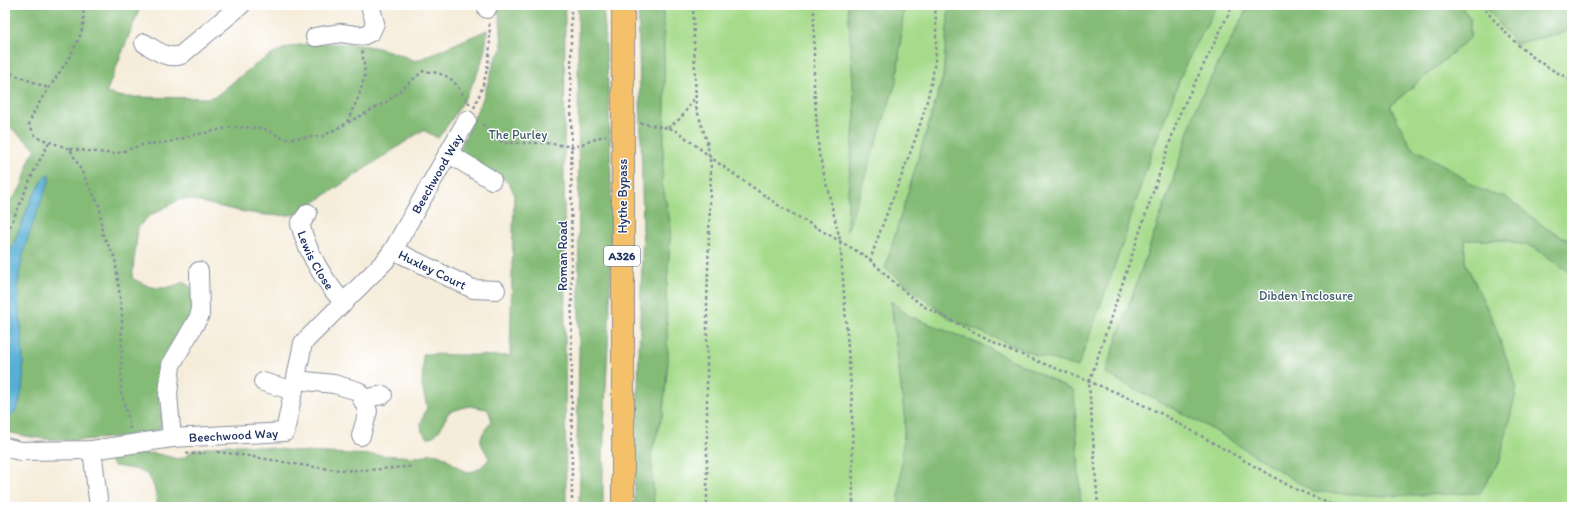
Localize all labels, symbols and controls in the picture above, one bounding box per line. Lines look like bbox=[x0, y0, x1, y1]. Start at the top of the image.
park label: The Purley bbox=[489, 127, 547, 142]
street label: Beechwood Way bbox=[408, 131, 466, 216]
street label: Hythe Bypass bbox=[615, 158, 630, 233]
street label: Roman Road bbox=[555, 221, 570, 291]
street label: Lewis Close bbox=[294, 229, 337, 293]
road number: A326 bbox=[604, 246, 640, 266]
street label: Huxley Court bbox=[396, 247, 469, 293]
park label: Dibden Inclosure bbox=[1259, 288, 1353, 303]
street label: Beechwood Way bbox=[188, 425, 279, 445]

